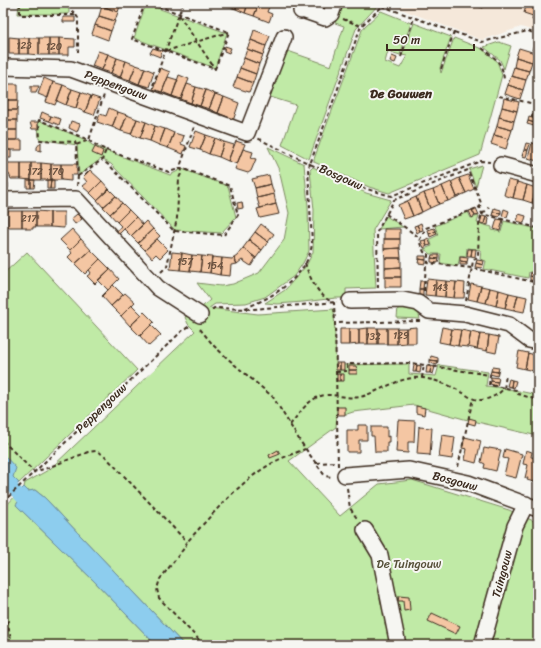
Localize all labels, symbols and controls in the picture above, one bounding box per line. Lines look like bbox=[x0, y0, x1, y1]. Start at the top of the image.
scale bar bbox=[387, 26, 474, 52]
text: 50 m bbox=[393, 29, 420, 51]
house number: 123 bbox=[16, 37, 32, 55]
house number: 120 bbox=[46, 38, 62, 56]
street label: Peppengouw bbox=[81, 63, 151, 107]
district label: De Gouwen bbox=[370, 82, 433, 105]
street label: Bosgouw bbox=[315, 158, 367, 197]
house number: 172 bbox=[27, 163, 43, 181]
house number: 170 bbox=[48, 163, 64, 181]
house number: 217 bbox=[21, 210, 38, 228]
house number: 157 bbox=[177, 253, 194, 271]
house number: 154 bbox=[207, 257, 223, 275]
house number: 143 bbox=[432, 279, 449, 297]
house number: 129 bbox=[393, 327, 409, 345]
house number: 132 bbox=[365, 328, 381, 346]
street label: Peppengouw bbox=[70, 377, 133, 439]
street label: Bosgouw bbox=[430, 464, 481, 498]
street label: Tuingouw bbox=[485, 547, 519, 600]
park label: De Tuingouw bbox=[377, 553, 442, 575]

